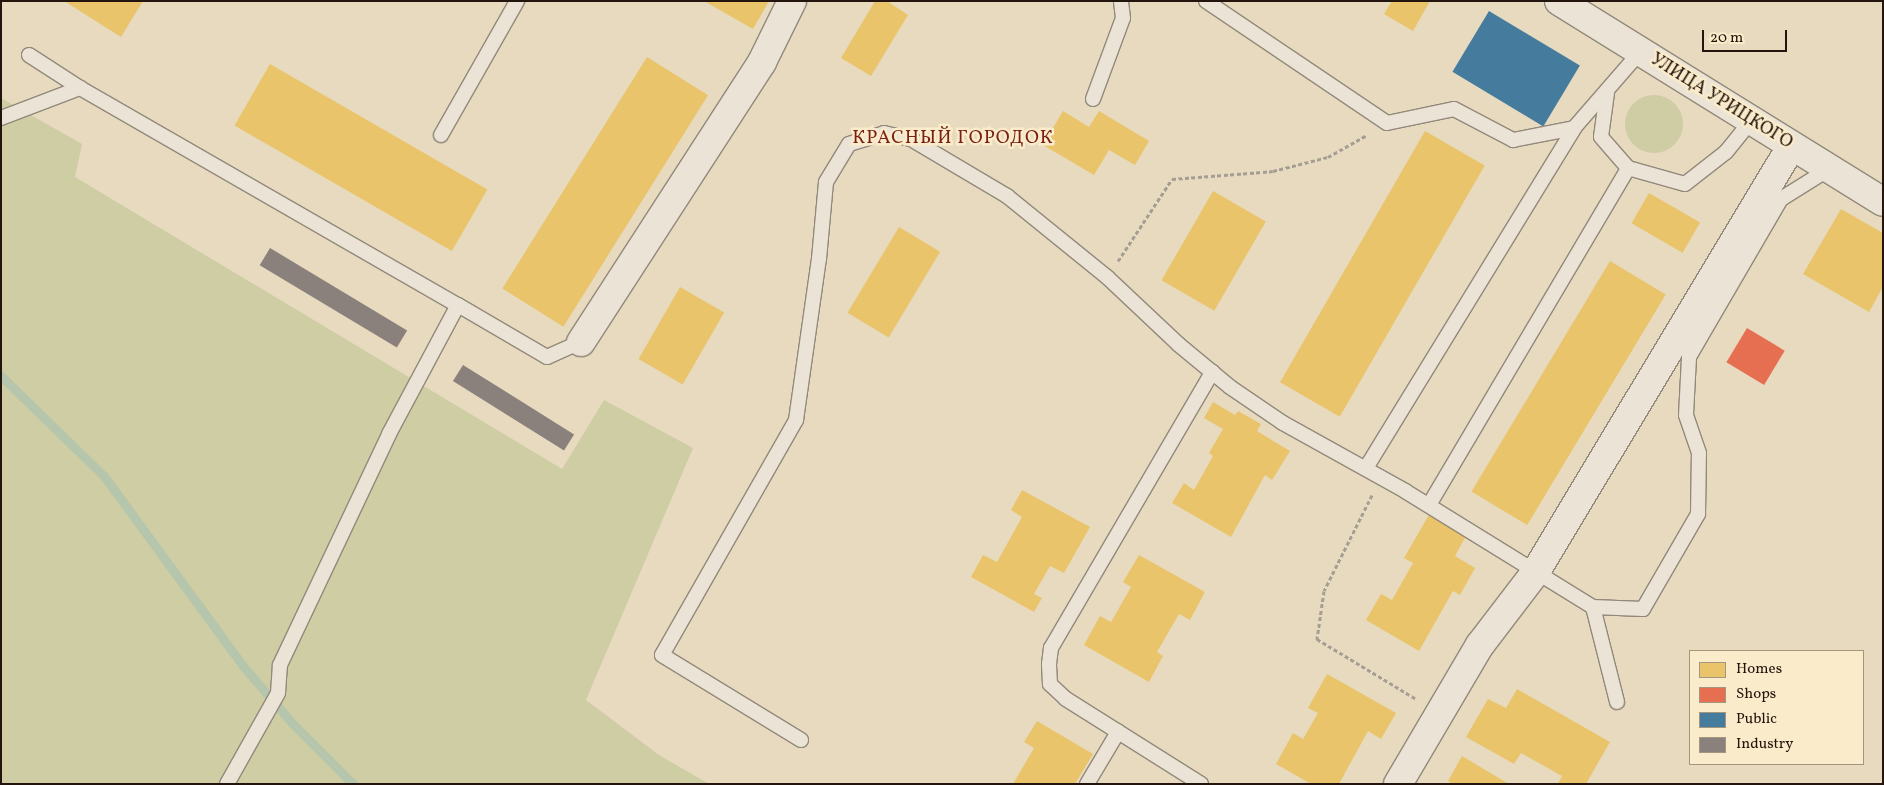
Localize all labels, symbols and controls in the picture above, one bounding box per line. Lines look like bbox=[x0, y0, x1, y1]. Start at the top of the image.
scale bar bbox=[1704, 20, 1789, 52]
text: 20 m bbox=[1710, 28, 1743, 49]
street label: УЛИЦА УРИЦКОГО bbox=[1646, 49, 1796, 155]
district label: КРАСНЫЙ ГОРОДОК bbox=[850, 128, 1056, 150]
legend bbox=[1689, 650, 1864, 765]
text: Homes bbox=[1736, 659, 1782, 680]
text: Shops bbox=[1736, 684, 1776, 705]
text: Public bbox=[1736, 709, 1777, 730]
text: Industry bbox=[1736, 734, 1793, 755]

